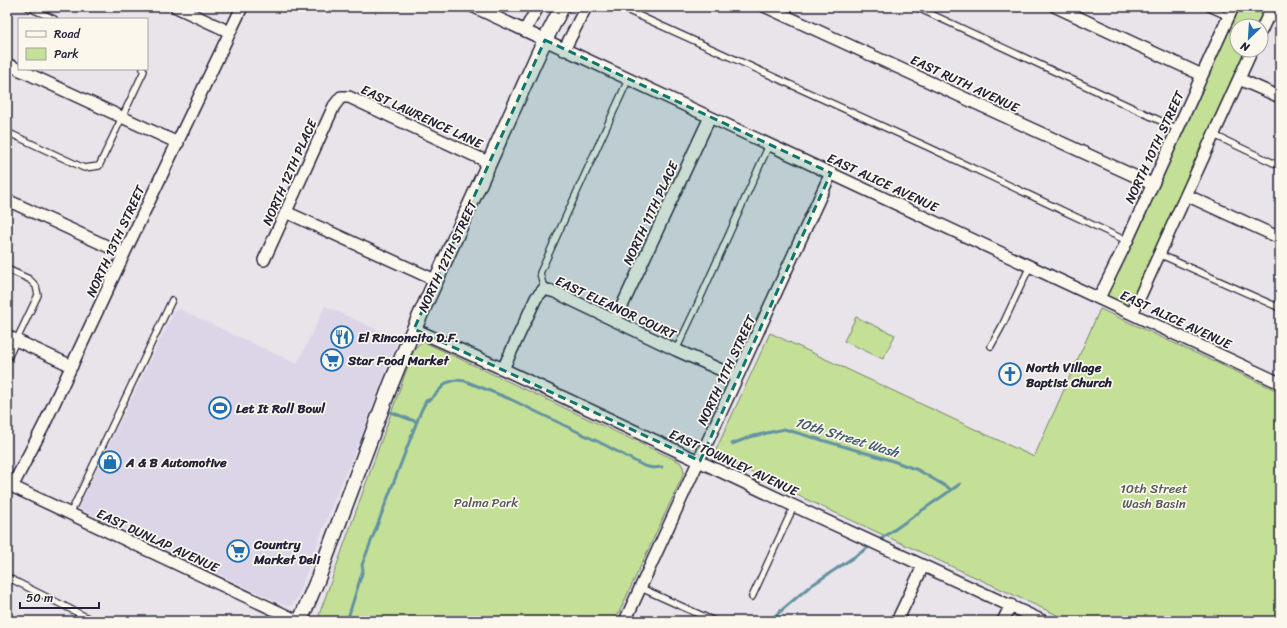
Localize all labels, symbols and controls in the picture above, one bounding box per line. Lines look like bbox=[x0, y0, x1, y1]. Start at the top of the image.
legend bbox=[18, 18, 148, 70]
north arrow bbox=[1229, 18, 1269, 58]
text: Road bbox=[54, 23, 81, 45]
text: N bbox=[1237, 36, 1253, 57]
text: Park bbox=[54, 43, 79, 65]
street label: EAST RUTH AVENUE bbox=[907, 48, 1024, 119]
street label: EAST LAWRENCE LANE bbox=[357, 78, 487, 155]
street label: NORTH 10TH STREET bbox=[1118, 86, 1191, 207]
street label: NORTH 12TH PLACE bbox=[256, 115, 324, 229]
street label: EAST ALICE AVENUE bbox=[823, 147, 943, 219]
street label: NORTH 11TH PLACE bbox=[616, 157, 685, 269]
street label: NORTH 13TH STREET bbox=[79, 181, 152, 301]
street label: NORTH 12TH STREET bbox=[411, 196, 484, 316]
street label: EAST ELEANOR COURT bbox=[551, 269, 681, 346]
street label: EAST ALICE AVENUE bbox=[1116, 284, 1236, 356]
street label: NORTH 11TH STREET bbox=[691, 311, 762, 429]
restaurant icon: El Rinconcito D.F. bbox=[329, 324, 355, 350]
place label: El Rinconcito D.F. bbox=[358, 326, 459, 349]
supermarket icon: Star Food Market bbox=[319, 347, 345, 373]
place label: Star Food Market bbox=[347, 349, 449, 372]
place label: North Village Baptist Church bbox=[1025, 356, 1112, 394]
church icon: North Village Baptist Church bbox=[997, 361, 1023, 387]
sports icon: Let It Roll Bowl bbox=[207, 395, 233, 421]
place label: Let It Roll Bowl bbox=[236, 397, 326, 420]
water label: 10th Street Wash bbox=[792, 410, 903, 466]
street label: EAST TOWNLEY AVENUE bbox=[665, 422, 803, 503]
shop icon: A & B Automotive bbox=[97, 449, 123, 475]
place label: A & B Automotive bbox=[125, 451, 227, 474]
park label: 10th Street Wash Basin bbox=[1120, 477, 1188, 515]
park label: Palma Park bbox=[454, 491, 518, 514]
street label: EAST DUNLAP AVENUE bbox=[93, 502, 224, 579]
place label: Country Market Deli bbox=[253, 533, 321, 571]
supermarket icon: Country Market Deli bbox=[225, 538, 251, 564]
scale bar bbox=[20, 584, 99, 610]
text: 50 m bbox=[26, 587, 53, 609]

